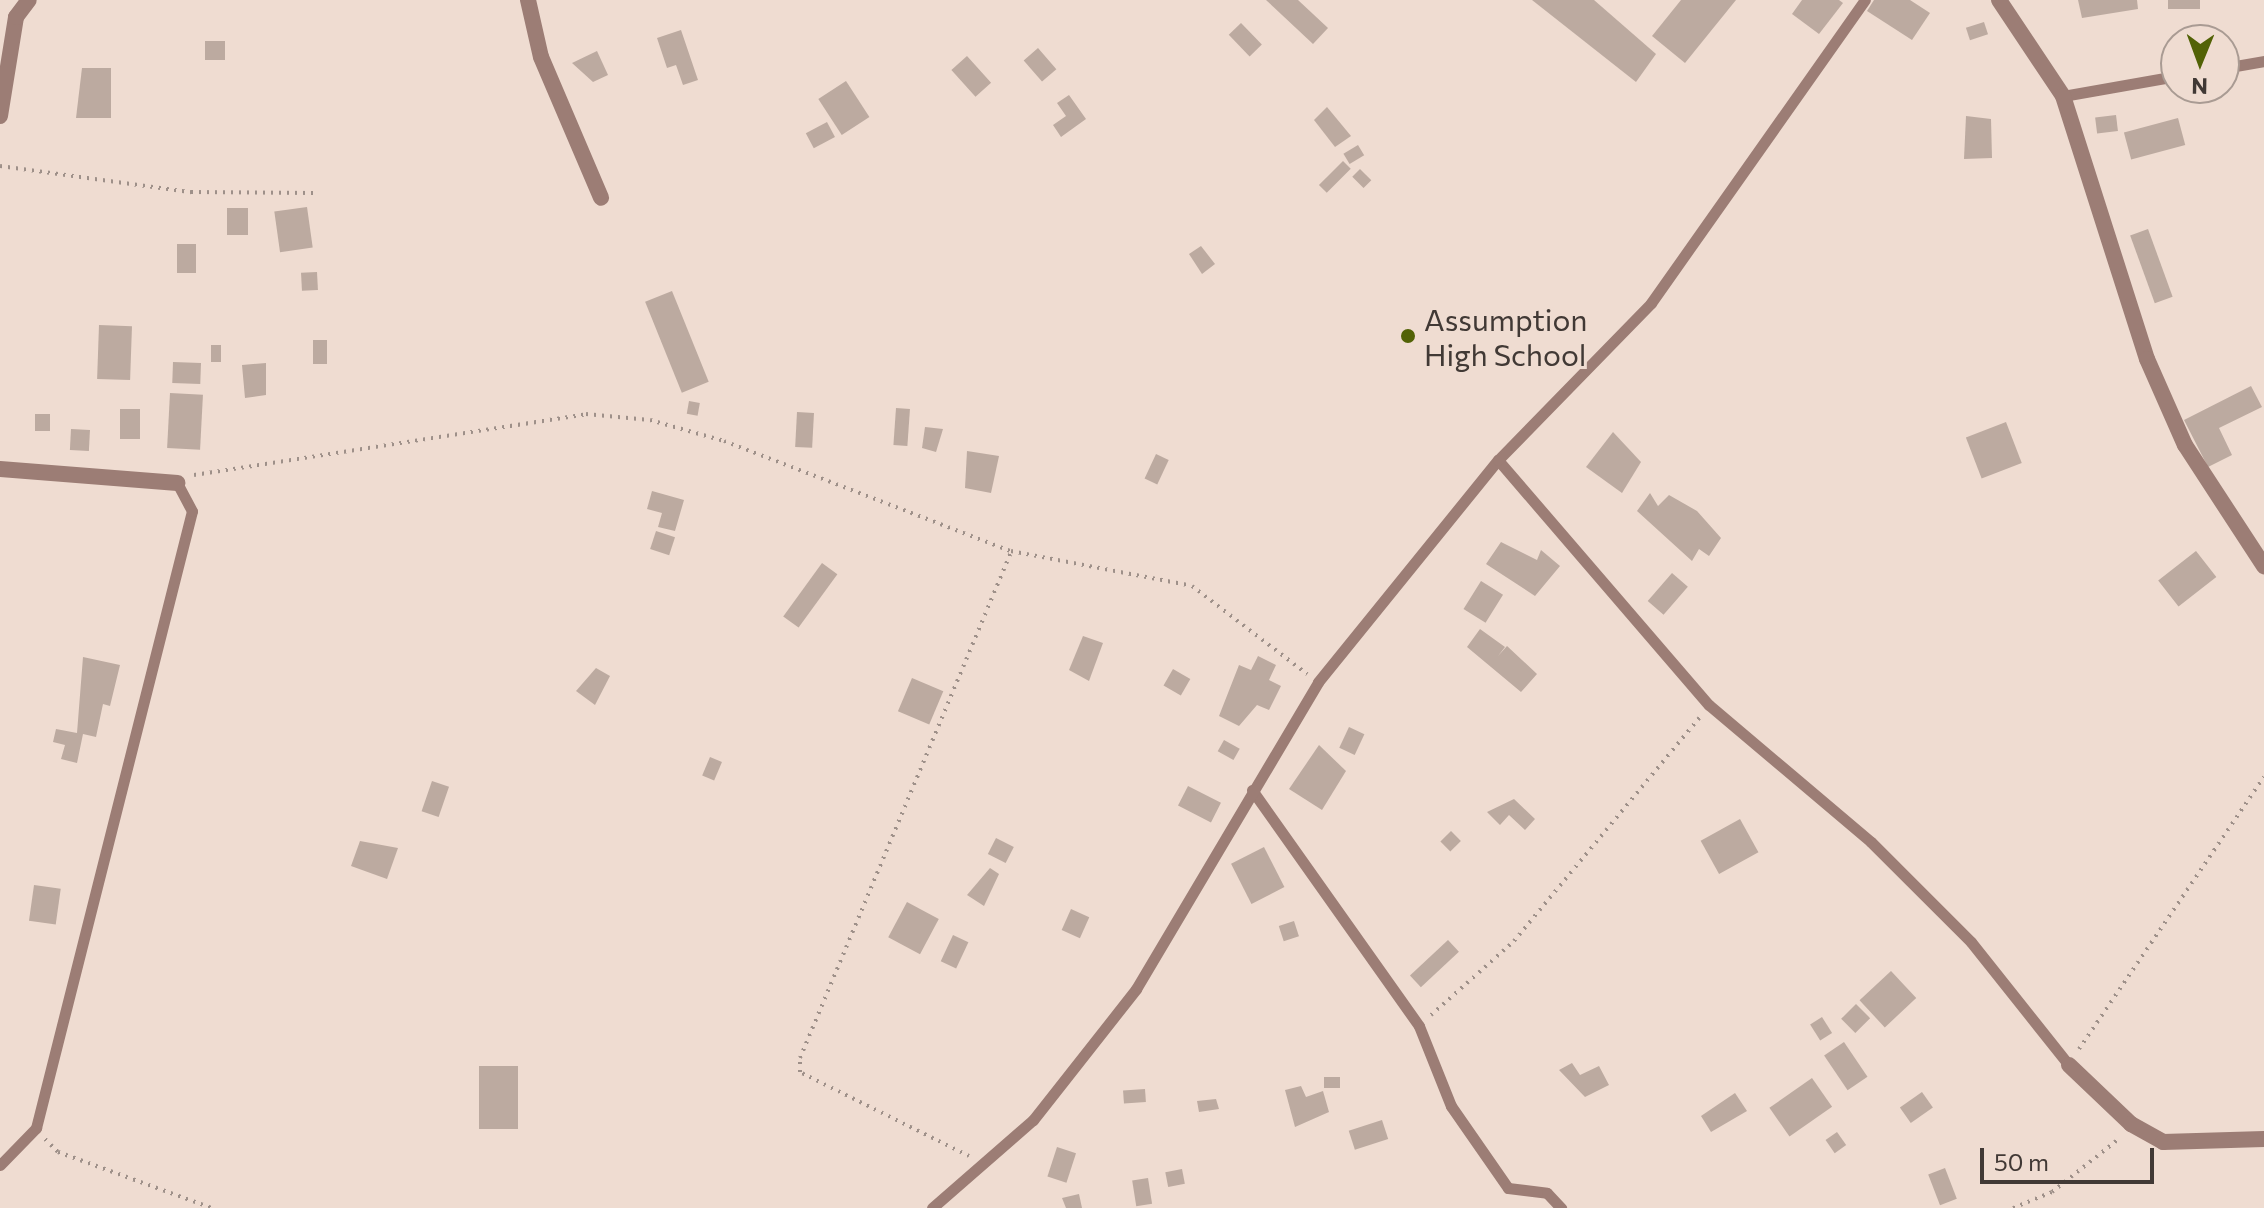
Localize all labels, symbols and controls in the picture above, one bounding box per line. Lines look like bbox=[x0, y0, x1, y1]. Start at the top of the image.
north arrow bbox=[2160, 24, 2240, 104]
text: N bbox=[2191, 73, 2208, 100]
place label: Assumption High School bbox=[1424, 301, 1588, 372]
marker: Assumption High School bbox=[1399, 327, 1417, 345]
scale bar bbox=[1984, 1132, 2158, 1182]
text: 50 m bbox=[1994, 1147, 2049, 1176]

